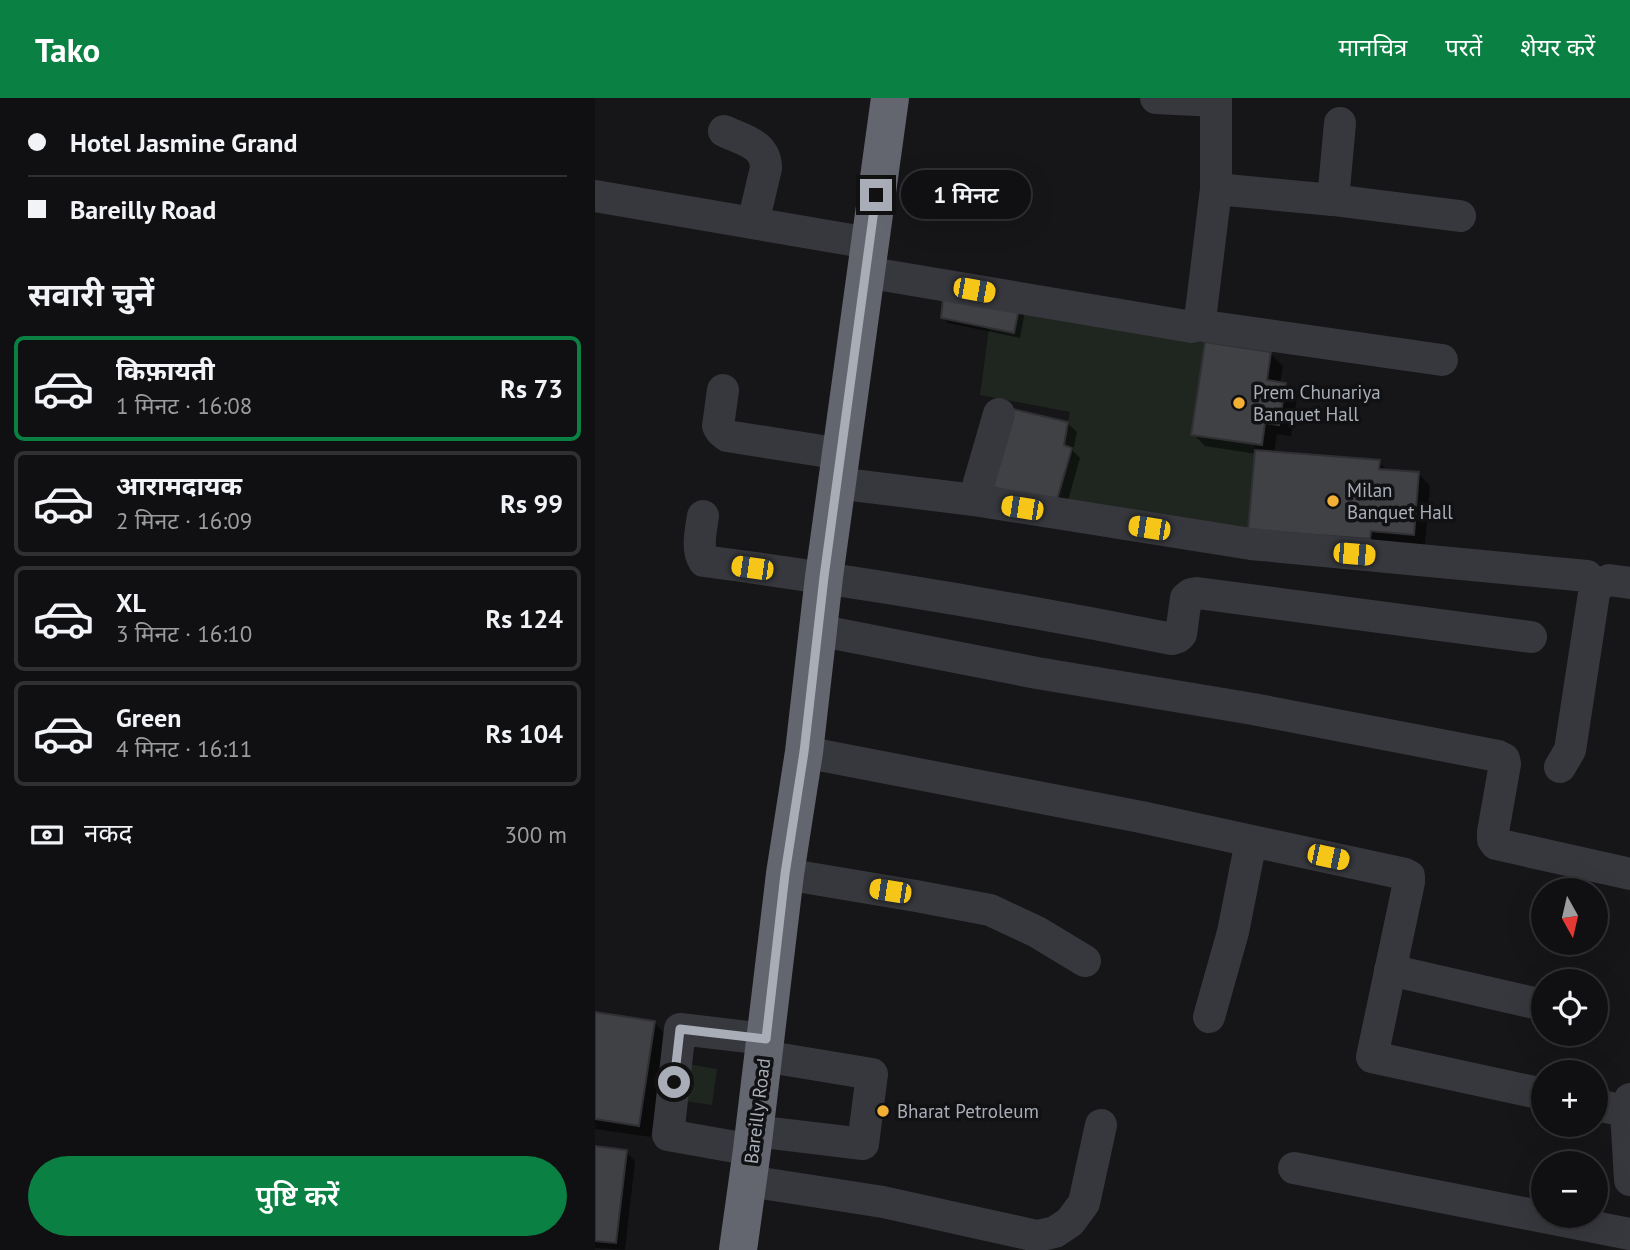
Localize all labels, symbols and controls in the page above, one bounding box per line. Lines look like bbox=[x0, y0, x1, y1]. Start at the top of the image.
text: Tako bbox=[35, 28, 100, 71]
text: मानचित्र bbox=[1339, 32, 1407, 63]
text: परतें bbox=[1445, 32, 1482, 63]
text: शेयर करें bbox=[1520, 32, 1595, 63]
text: Hotel Jasmine Grand bbox=[70, 126, 297, 159]
callout: 1 मिनट bbox=[901, 170, 1030, 220]
route end bbox=[860, 179, 892, 211]
text: 1 मिनट bbox=[933, 180, 999, 209]
text: Bareilly Road bbox=[70, 193, 216, 226]
text: सवारी चुनें bbox=[28, 273, 154, 315]
car bbox=[952, 276, 997, 304]
text: किफ़ायती bbox=[116, 354, 215, 387]
icon: car bbox=[32, 357, 95, 420]
text: Rs 73 bbox=[500, 372, 563, 405]
place label: Prem Chunariya Banquet Hall bbox=[1253, 380, 1381, 426]
text: 1 मिनट · 16:08 bbox=[116, 391, 252, 420]
marker: Prem Chunariya Banquet Hall bbox=[1231, 395, 1247, 411]
text: आरामदायक bbox=[116, 469, 242, 502]
icon: car bbox=[32, 472, 95, 535]
place label: Milan Banquet Hall bbox=[1347, 478, 1453, 524]
text: Rs 99 bbox=[500, 487, 563, 520]
marker: Milan Banquet Hall bbox=[1325, 493, 1341, 509]
car bbox=[1000, 494, 1045, 522]
text: 2 मिनट · 16:09 bbox=[116, 506, 252, 535]
car bbox=[1127, 514, 1172, 542]
car bbox=[1333, 542, 1376, 566]
car bbox=[730, 555, 775, 581]
text: XL bbox=[116, 586, 146, 619]
icon: car bbox=[32, 587, 95, 650]
text: Rs 124 bbox=[486, 602, 563, 635]
text: 3 मिनट · 16:10 bbox=[116, 619, 252, 648]
text: Green bbox=[116, 701, 181, 734]
icon: car bbox=[32, 702, 95, 765]
text: Rs 104 bbox=[486, 717, 563, 750]
text: 4 मिनट · 16:11 bbox=[116, 734, 252, 763]
icon: cash bbox=[28, 816, 66, 854]
text: नकद bbox=[84, 816, 132, 849]
text: 300 m bbox=[505, 820, 567, 849]
car bbox=[1306, 842, 1351, 872]
car bbox=[868, 877, 913, 905]
north arrow bbox=[1531, 878, 1608, 956]
map controls bbox=[1531, 878, 1608, 1228]
button: locate bbox=[1531, 969, 1608, 1046]
street label: Bareilly Road bbox=[739, 1057, 775, 1165]
button: + bbox=[1531, 1060, 1608, 1137]
route start bbox=[658, 1066, 690, 1098]
place label: Bharat Petroleum bbox=[897, 1099, 1039, 1123]
marker: Bharat Petroleum bbox=[875, 1103, 891, 1119]
button: − bbox=[1531, 1151, 1608, 1228]
button: पुष्टि करें bbox=[28, 1156, 567, 1236]

